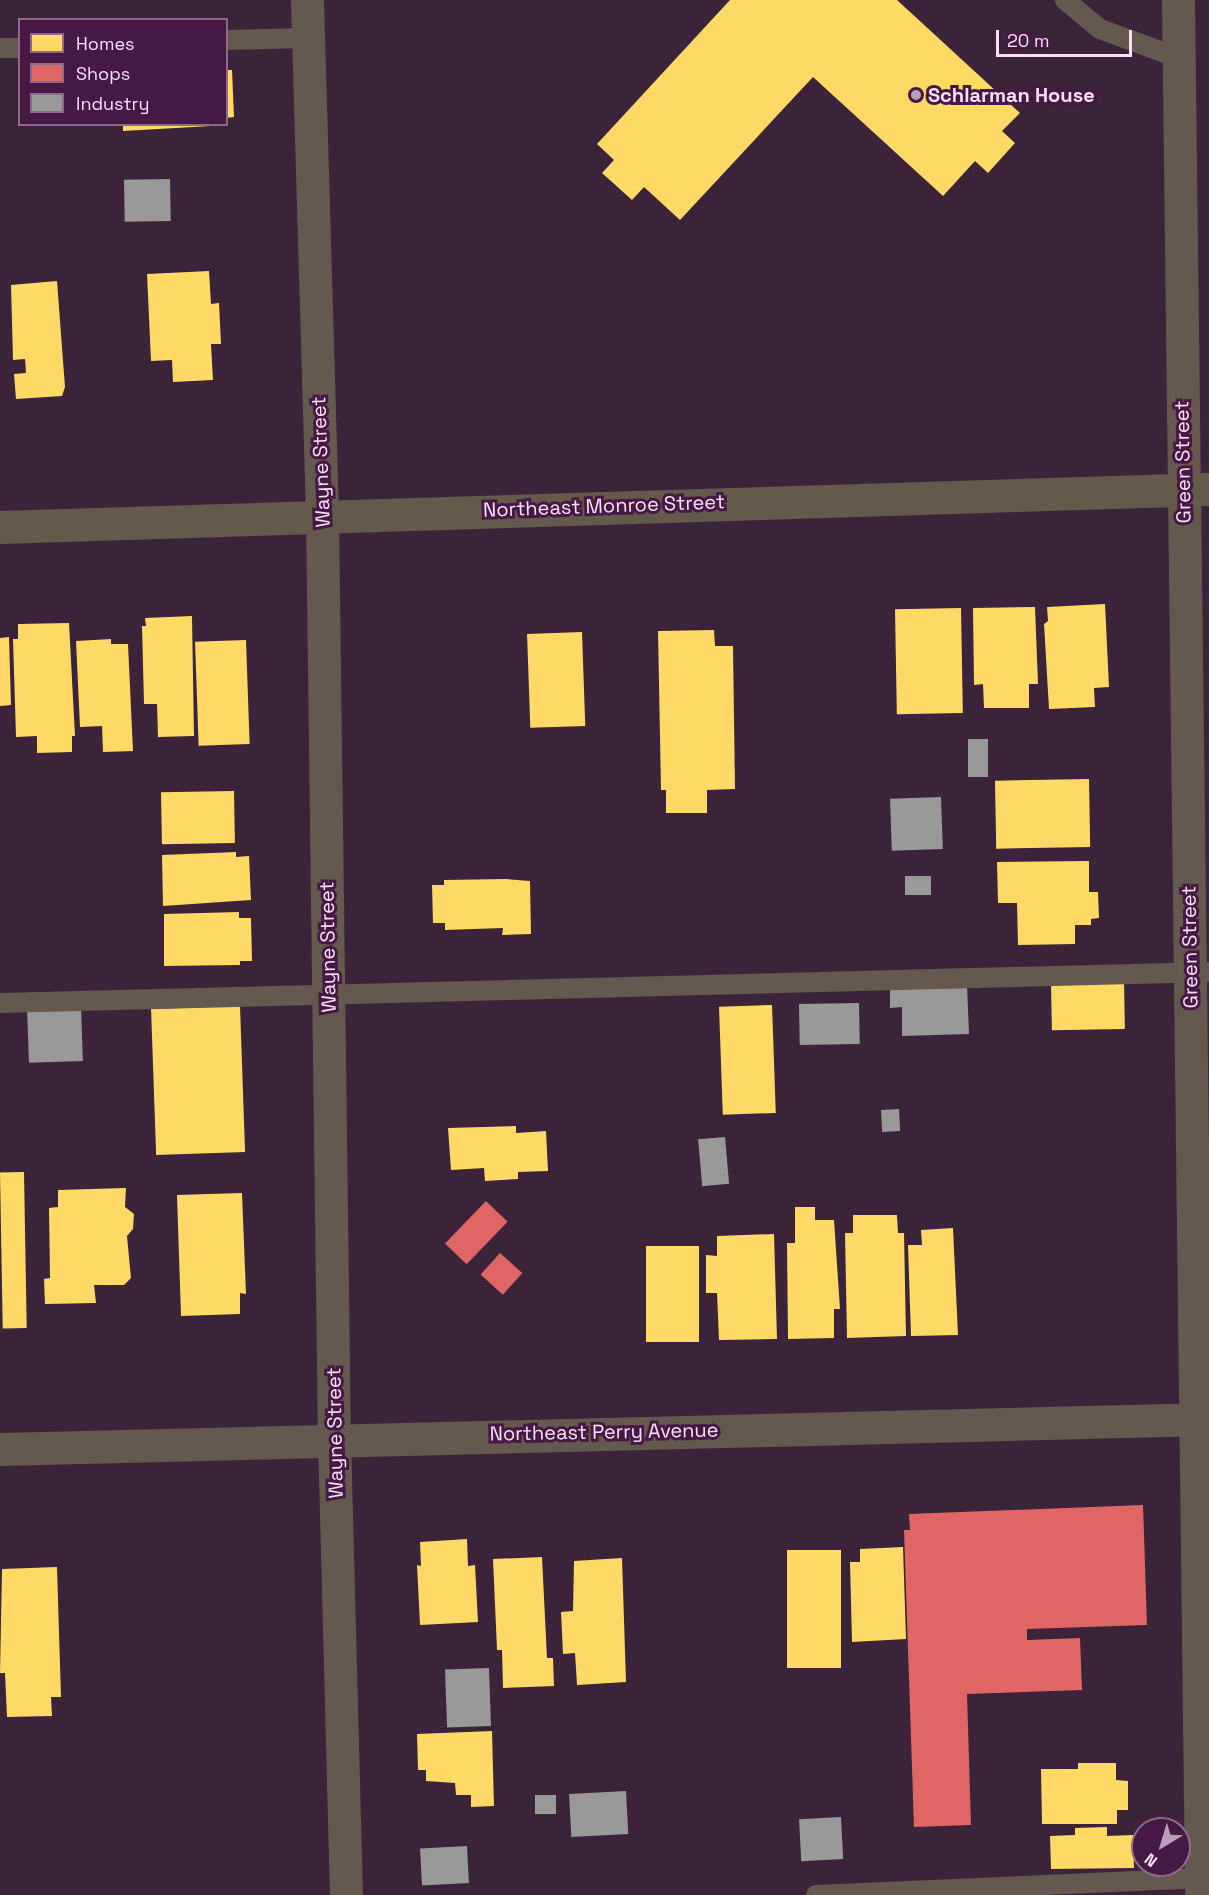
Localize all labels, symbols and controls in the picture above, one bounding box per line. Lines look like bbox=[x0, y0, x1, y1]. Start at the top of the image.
legend bbox=[18, 18, 228, 126]
scale bar bbox=[999, 18, 1136, 56]
text: 20 m bbox=[1007, 29, 1050, 52]
text: Homes bbox=[76, 32, 135, 55]
text: Shops bbox=[76, 62, 130, 85]
place label: Schlarman House bbox=[928, 83, 1095, 107]
marker: Schlarman House bbox=[909, 88, 923, 102]
text: Industry bbox=[76, 92, 149, 115]
street label: Wayne Street bbox=[307, 396, 335, 528]
street label: Green Street bbox=[1170, 401, 1196, 523]
street label: Northeast Monroe Street bbox=[483, 490, 725, 522]
street label: Wayne Street bbox=[315, 881, 341, 1013]
street label: Green Street bbox=[1177, 886, 1203, 1008]
street label: Wayne Street bbox=[322, 1367, 348, 1499]
street label: Northeast Perry Avenue bbox=[489, 1418, 719, 1446]
north arrow bbox=[1131, 1817, 1191, 1877]
text: N bbox=[1140, 1848, 1162, 1872]

